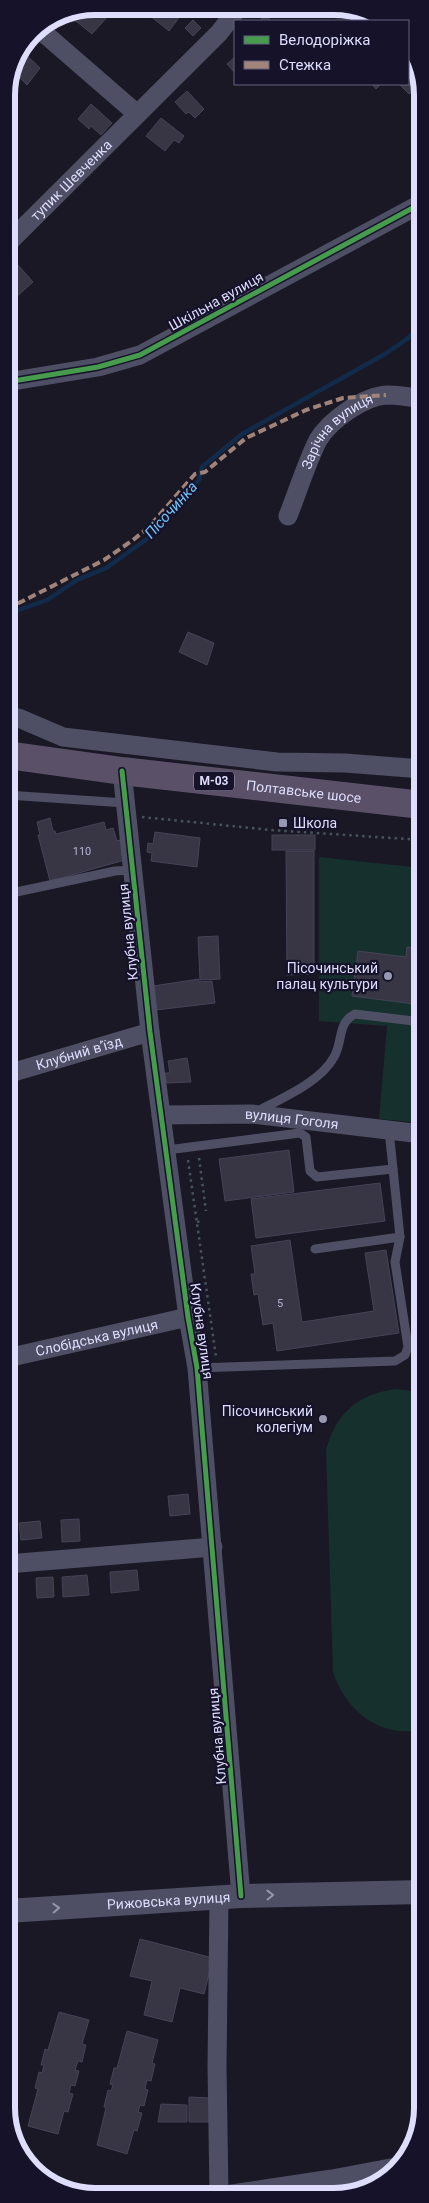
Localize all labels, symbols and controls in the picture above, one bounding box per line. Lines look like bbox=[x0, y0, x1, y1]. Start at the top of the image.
legend bbox=[234, 20, 409, 85]
text: Велодоріжка bbox=[279, 31, 370, 49]
text: Стежка bbox=[279, 56, 331, 74]
street label: тупик Шевченка bbox=[27, 136, 115, 224]
street label: Шкільна вулиця bbox=[166, 268, 266, 334]
street label: Зарічна вулиця bbox=[298, 391, 375, 471]
water label: Пісочинка bbox=[141, 478, 201, 542]
road number: М-03 bbox=[194, 771, 234, 790]
street label: Полтавське шосе bbox=[245, 777, 362, 806]
place label: Школа bbox=[293, 815, 337, 831]
marker: Школа bbox=[277, 817, 289, 829]
house number: 110 bbox=[73, 845, 91, 858]
street label: Клубна вулиця bbox=[115, 883, 141, 981]
place label: Пісочинський палац культури bbox=[276, 960, 378, 992]
marker: Пісочинський палац культури bbox=[382, 970, 394, 982]
street label: Клубний в’їзд bbox=[34, 1033, 124, 1073]
street label: вулиця Гоголя bbox=[245, 1106, 339, 1132]
street label: Клубна вулиця bbox=[187, 1282, 217, 1380]
house number: 5 bbox=[277, 1297, 283, 1310]
street label: Слобідська вулиця bbox=[34, 1316, 159, 1359]
place label: Пісочинський колегіум bbox=[222, 1403, 313, 1435]
marker: Пісочинський колегіум bbox=[317, 1413, 329, 1425]
street label: Клубна вулиця bbox=[205, 1687, 229, 1785]
street label: Рижовська вулиця bbox=[106, 1889, 231, 1913]
one-way arrow bbox=[266, 1890, 274, 1900]
one-way arrow bbox=[52, 1903, 60, 1914]

